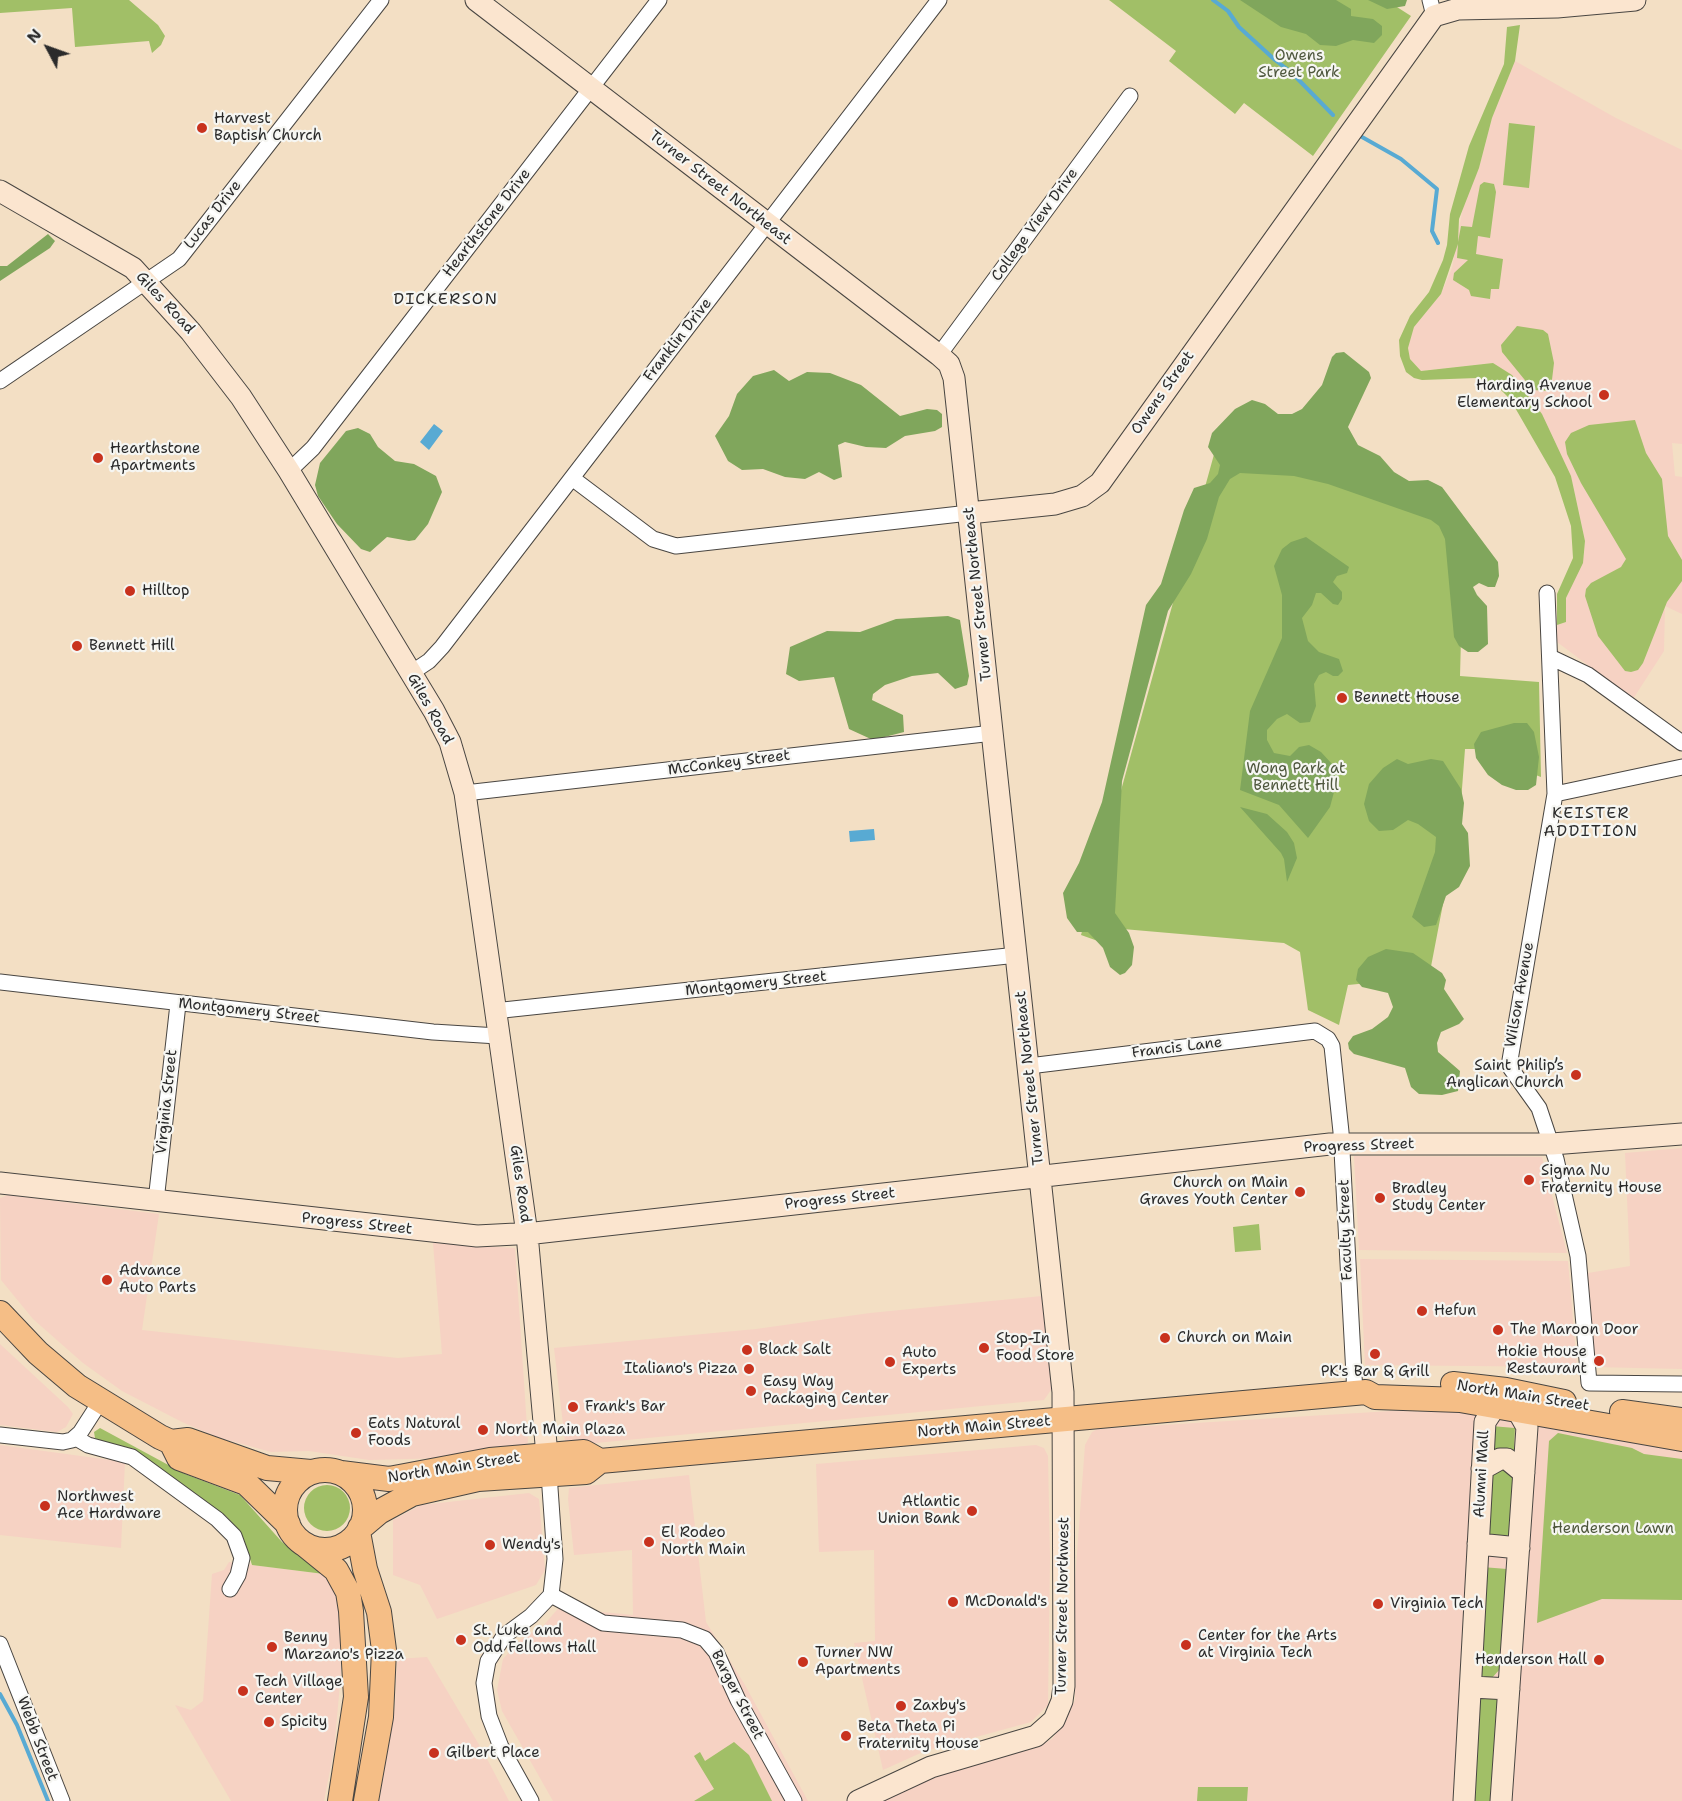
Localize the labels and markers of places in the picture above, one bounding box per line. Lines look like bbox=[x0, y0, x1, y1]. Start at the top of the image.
place label: Harvest Baptish Church bbox=[214, 110, 322, 145]
marker: Harvest Baptish Church bbox=[195, 121, 209, 135]
place label: Harding Avenue Elementary School bbox=[1457, 377, 1592, 412]
marker: Harding Avenue Elementary School bbox=[1597, 388, 1611, 402]
place label: Hearthstone Apartments bbox=[110, 440, 200, 475]
marker: Hearthstone Apartments bbox=[91, 451, 105, 465]
place label: Hilltop bbox=[142, 582, 189, 600]
marker: Hilltop bbox=[123, 584, 137, 598]
place label: Bennett Hill bbox=[89, 637, 175, 655]
marker: Bennett Hill bbox=[70, 639, 84, 653]
place label: Bennett House bbox=[1354, 689, 1460, 707]
marker: Bennett House bbox=[1335, 691, 1349, 705]
place label: Saint Philip’s Anglican Church bbox=[1446, 1057, 1564, 1092]
marker: Saint Philip’s Anglican Church bbox=[1569, 1068, 1583, 1082]
place label: Sigma Nu Fraternity House bbox=[1541, 1162, 1662, 1197]
marker: Sigma Nu Fraternity House bbox=[1522, 1173, 1536, 1187]
place label: Church on Main Graves Youth Center bbox=[1139, 1174, 1288, 1209]
place label: Bradley Study Center bbox=[1392, 1180, 1486, 1215]
marker: Church on Main Graves Youth Center bbox=[1293, 1185, 1307, 1199]
marker: Bradley Study Center bbox=[1373, 1191, 1387, 1205]
place label: Advance Auto Parts bbox=[119, 1262, 196, 1297]
marker: Advance Auto Parts bbox=[100, 1273, 114, 1287]
place label: Hefun bbox=[1434, 1302, 1476, 1320]
marker: Hefun bbox=[1415, 1304, 1429, 1318]
place label: The Maroon Door bbox=[1510, 1321, 1639, 1339]
marker: The Maroon Door bbox=[1491, 1323, 1505, 1337]
place label: Church on Main bbox=[1177, 1329, 1292, 1347]
place label: Stop-In Food Store bbox=[996, 1330, 1075, 1365]
marker: Church on Main bbox=[1158, 1331, 1172, 1345]
place label: Black Salt bbox=[759, 1341, 831, 1359]
marker: Stop-In Food Store bbox=[977, 1341, 991, 1355]
marker: Black Salt bbox=[740, 1343, 754, 1357]
place label: Hokie House Restaurant bbox=[1497, 1343, 1587, 1378]
place label: Auto Experts bbox=[902, 1344, 956, 1379]
marker: PK's Bar & Grill bbox=[1368, 1347, 1382, 1361]
marker: Hokie House Restaurant bbox=[1592, 1354, 1606, 1368]
marker: Auto Experts bbox=[883, 1355, 897, 1369]
place label: Italiano's Pizza bbox=[624, 1360, 737, 1378]
marker: Italiano's Pizza bbox=[742, 1362, 756, 1376]
place label: PK's Bar & Grill bbox=[1321, 1363, 1429, 1381]
place label: Easy Way Packaging Center bbox=[763, 1373, 889, 1408]
marker: Easy Way Packaging Center bbox=[744, 1384, 758, 1398]
place label: Frank's Bar bbox=[585, 1398, 666, 1416]
marker: Frank's Bar bbox=[566, 1400, 580, 1414]
place label: Eats Natural Foods bbox=[368, 1415, 460, 1450]
place label: North Main Plaza bbox=[495, 1421, 625, 1439]
marker: North Main Plaza bbox=[476, 1423, 490, 1437]
marker: Eats Natural Foods bbox=[349, 1426, 363, 1440]
place label: Northwest Ace Hardware bbox=[57, 1488, 161, 1523]
place label: Atlantic Union Bank bbox=[878, 1493, 960, 1528]
marker: Northwest Ace Hardware bbox=[38, 1499, 52, 1513]
marker: Atlantic Union Bank bbox=[965, 1504, 979, 1518]
place label: El Rodeo North Main bbox=[661, 1524, 745, 1559]
marker: El Rodeo North Main bbox=[642, 1535, 656, 1549]
place label: Wendy's bbox=[502, 1536, 561, 1554]
marker: Wendy's bbox=[483, 1538, 497, 1552]
place label: McDonald's bbox=[965, 1593, 1047, 1611]
marker: McDonald's bbox=[946, 1595, 960, 1609]
place label: Virginia Tech bbox=[1390, 1595, 1484, 1613]
marker: Virginia Tech bbox=[1371, 1597, 1385, 1611]
place label: St. Luke and Odd Fellows Hall bbox=[473, 1622, 596, 1657]
place label: Center for the Arts at Virginia Tech bbox=[1198, 1627, 1337, 1662]
place label: Benny Marzano's Pizza bbox=[284, 1629, 404, 1664]
marker: St. Luke and Odd Fellows Hall bbox=[454, 1633, 468, 1647]
marker: Center for the Arts at Virginia Tech bbox=[1179, 1638, 1193, 1652]
marker: Benny Marzano's Pizza bbox=[265, 1640, 279, 1654]
place label: Turner NW Apartments bbox=[815, 1644, 901, 1679]
place label: Henderson Hall bbox=[1475, 1651, 1587, 1669]
marker: Henderson Hall bbox=[1592, 1653, 1606, 1667]
marker: Turner NW Apartments bbox=[796, 1655, 810, 1669]
place label: Tech Village Center bbox=[255, 1673, 343, 1708]
marker: Tech Village Center bbox=[236, 1684, 250, 1698]
place label: Zaxby's bbox=[913, 1697, 966, 1715]
marker: Zaxby's bbox=[894, 1699, 908, 1713]
place label: Spicity bbox=[281, 1713, 327, 1731]
marker: Spicity bbox=[262, 1715, 276, 1729]
place label: Beta Theta Pi Fraternity House bbox=[858, 1718, 979, 1753]
marker: Beta Theta Pi Fraternity House bbox=[839, 1729, 853, 1743]
place label: Gilbert Place bbox=[446, 1744, 540, 1762]
marker: Gilbert Place bbox=[427, 1746, 441, 1760]

